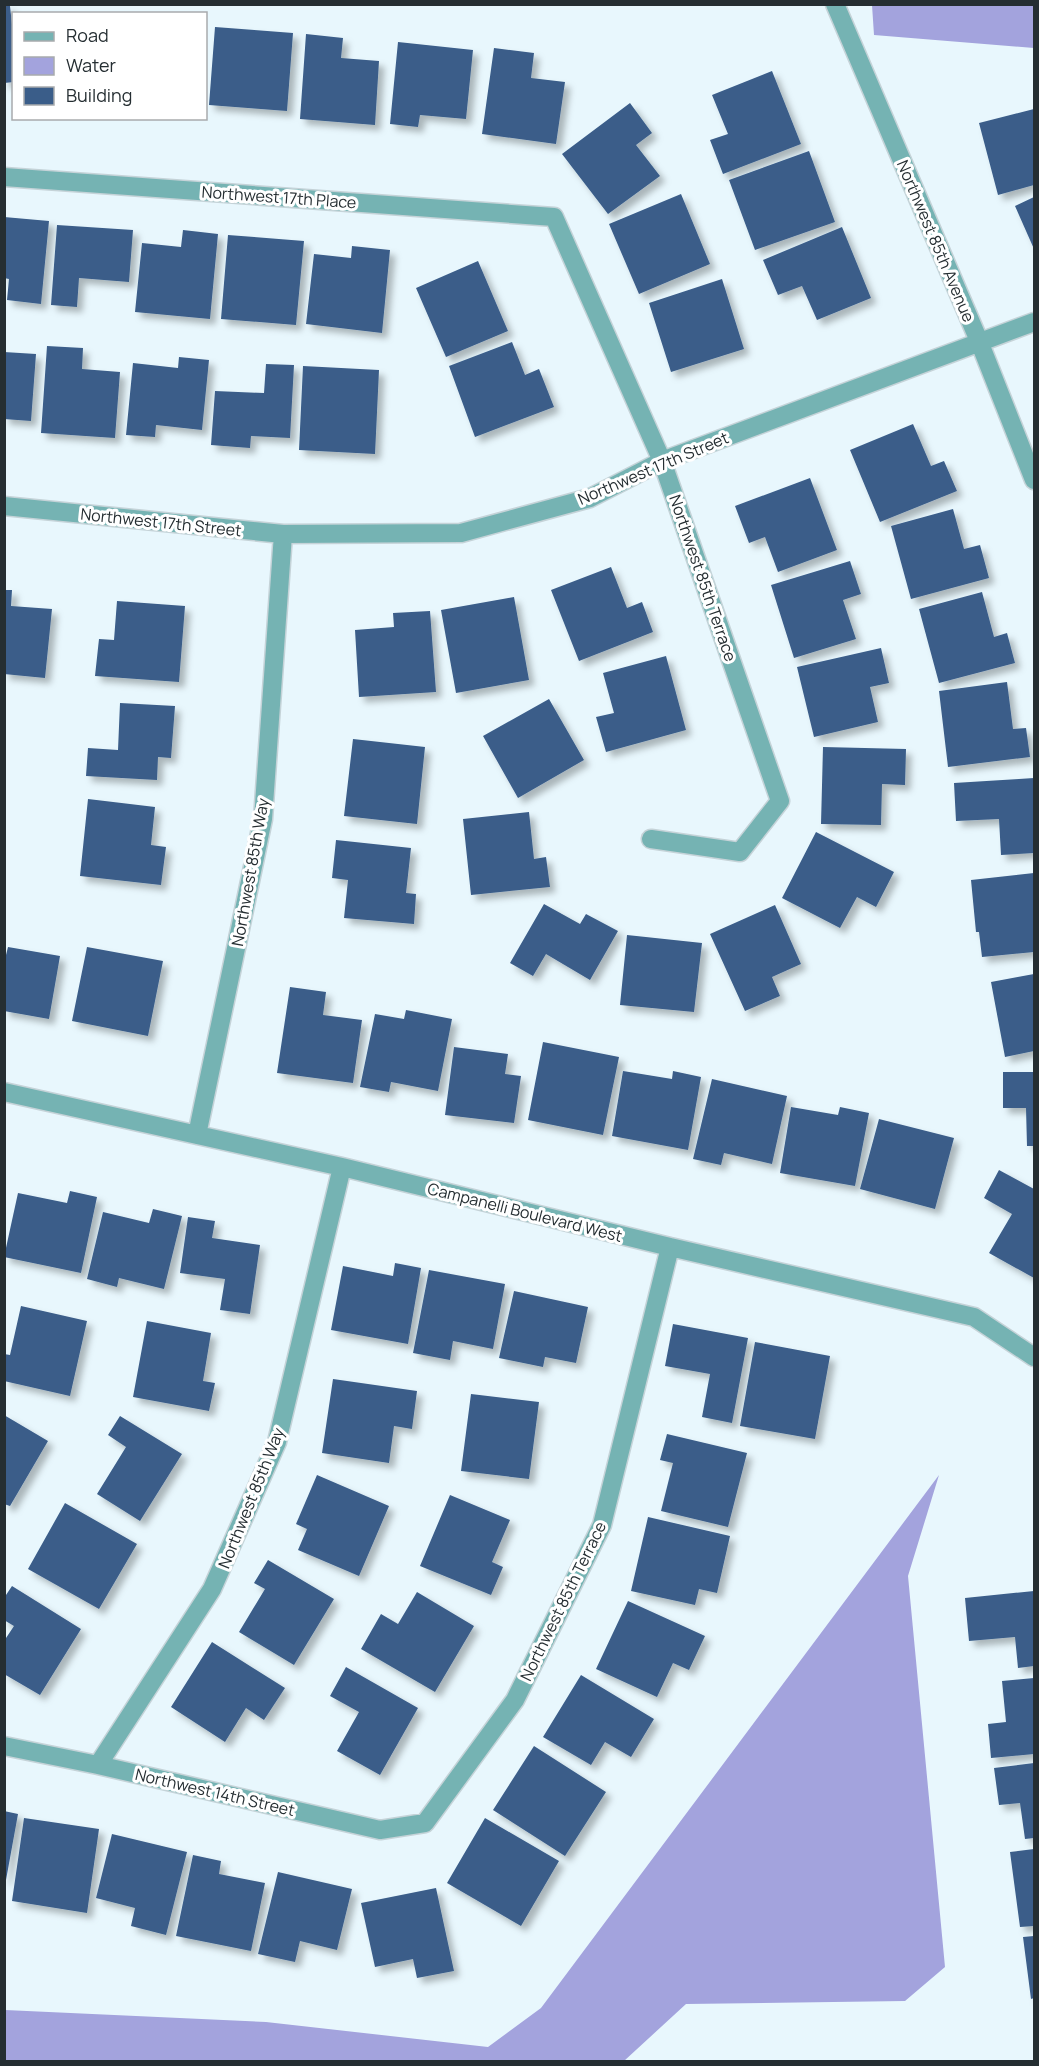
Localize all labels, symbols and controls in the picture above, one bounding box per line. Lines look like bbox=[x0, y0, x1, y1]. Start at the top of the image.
legend bbox=[12, 12, 207, 120]
text: Road bbox=[66, 23, 109, 47]
text: Water bbox=[66, 53, 116, 77]
text: Building bbox=[66, 83, 132, 107]
street label: Northwest 85th Avenue bbox=[892, 157, 980, 325]
street label: Northwest 17th Place bbox=[201, 181, 357, 213]
street label: Northwest 17th Street bbox=[574, 426, 732, 510]
street label: Northwest 85th Terrace bbox=[664, 492, 742, 664]
street label: Northwest 17th Street bbox=[79, 503, 243, 541]
street label: Northwest 85th Way bbox=[226, 796, 274, 948]
street label: Campanelli Boulevard West bbox=[425, 1177, 625, 1247]
street label: Northwest 85th Way bbox=[213, 1424, 290, 1572]
street label: Northwest 85th Terrace bbox=[515, 1518, 611, 1684]
street label: Northwest 14th Street bbox=[133, 1763, 297, 1821]

